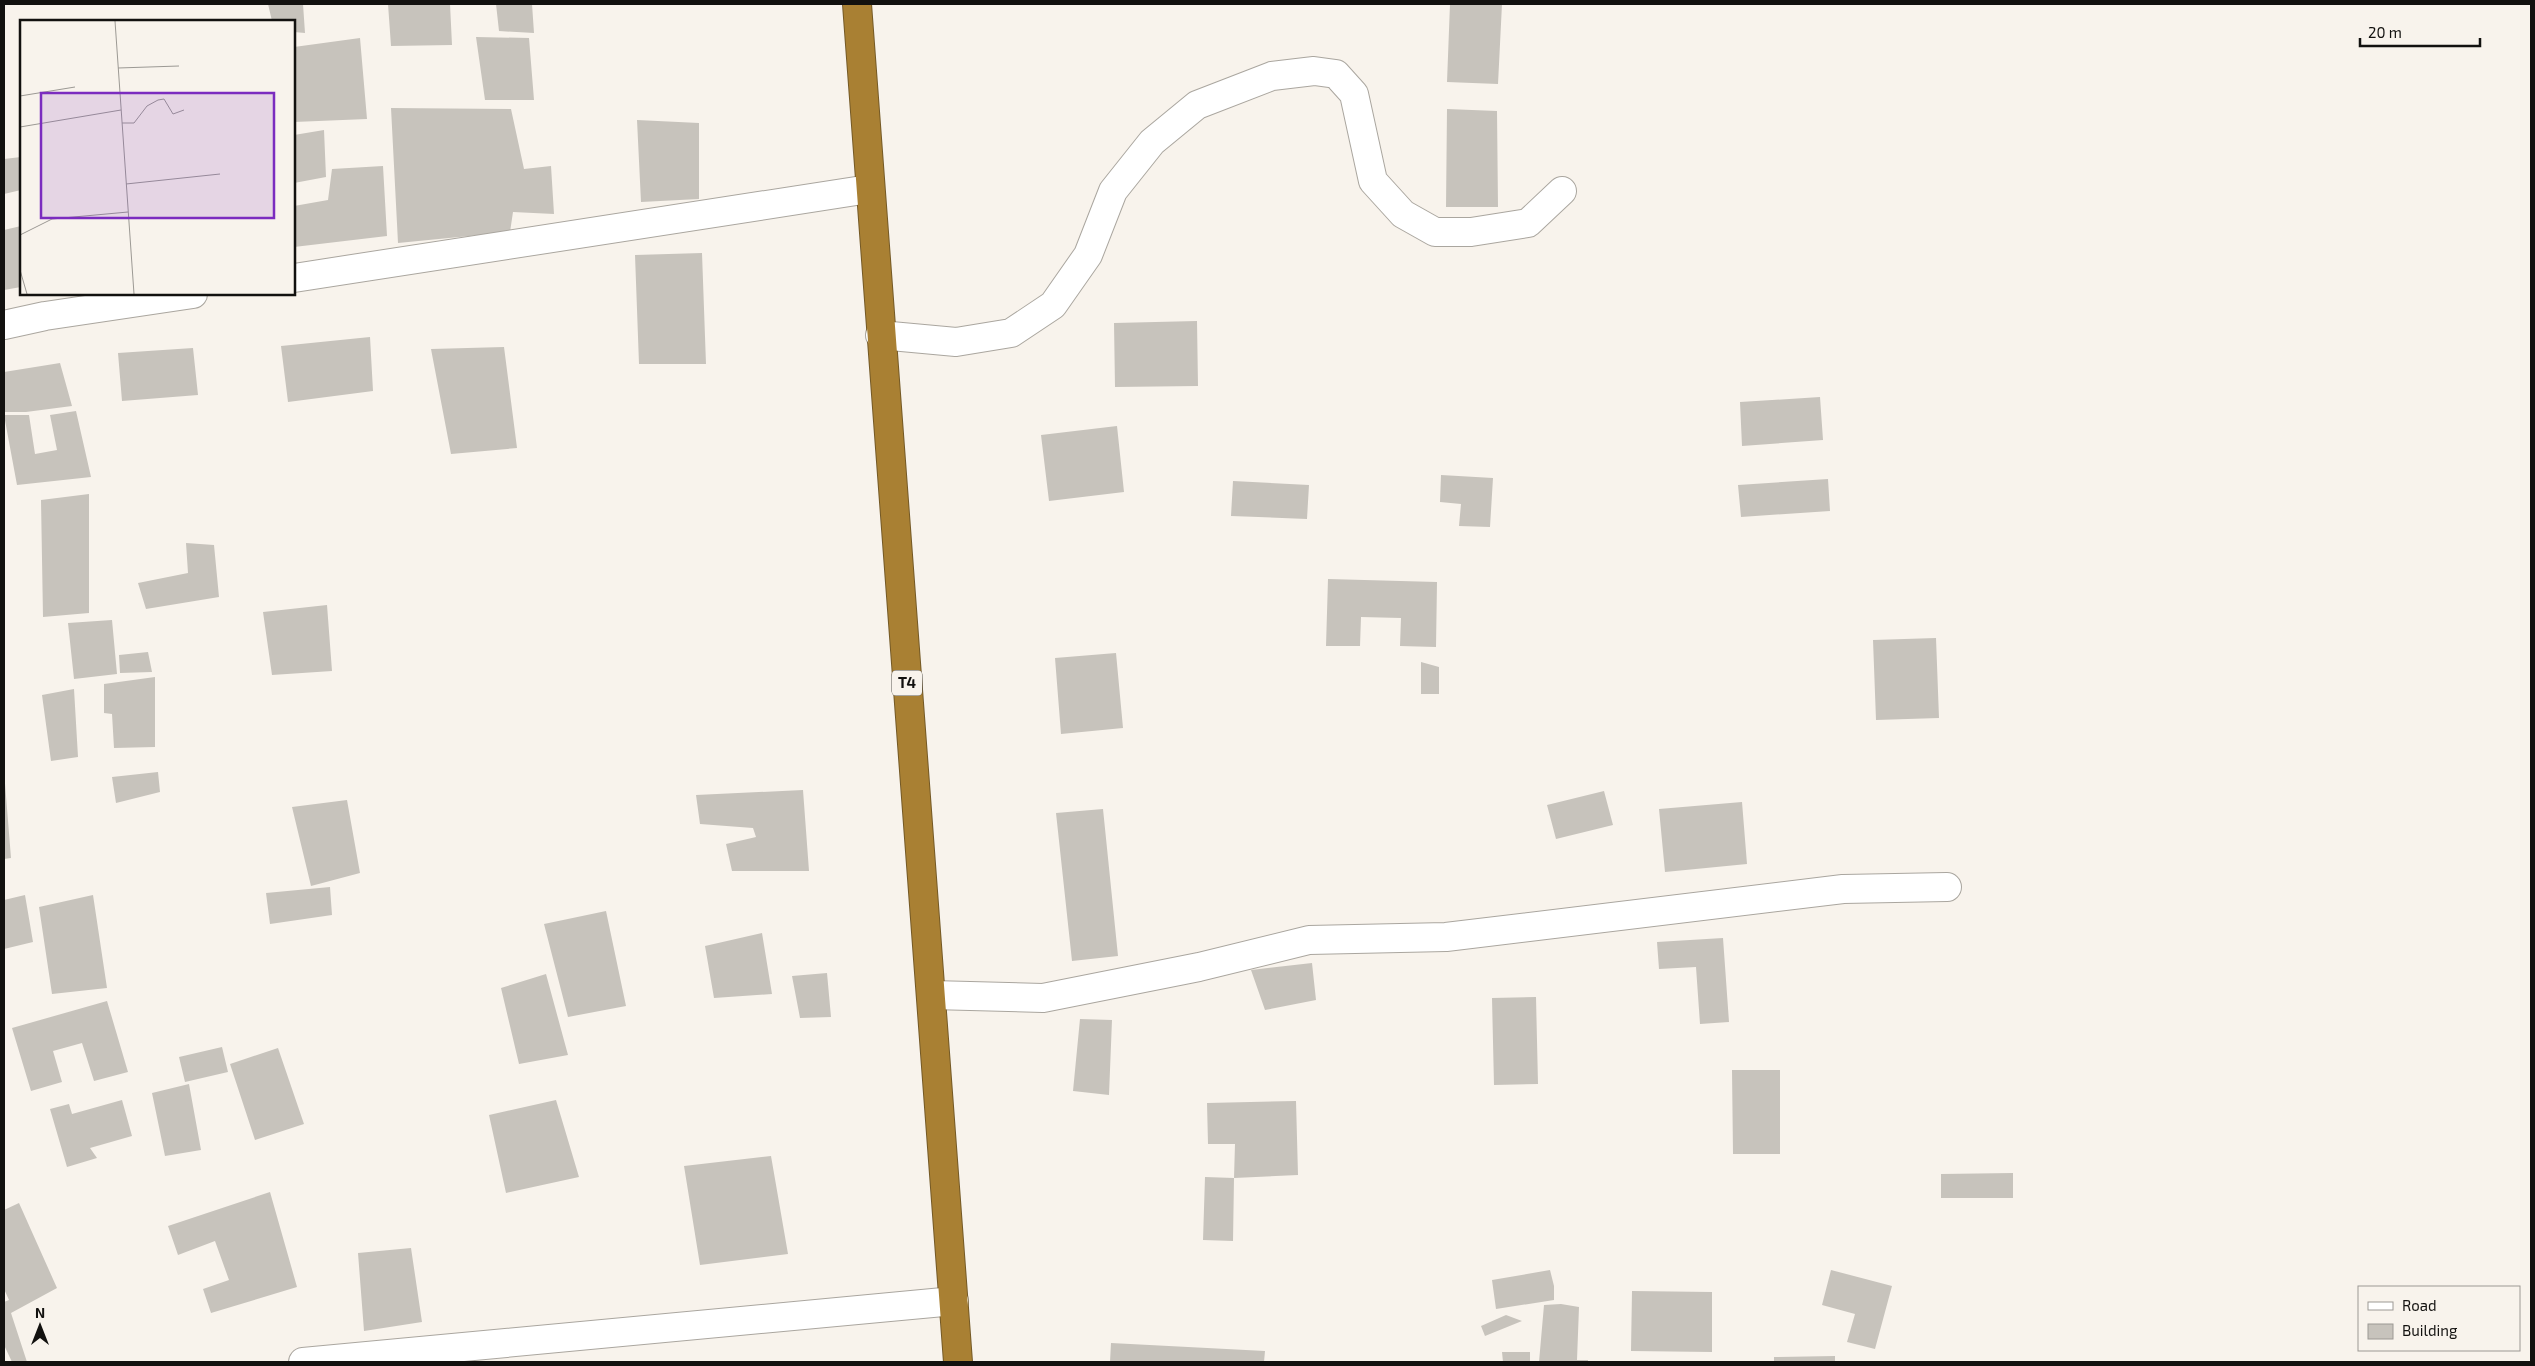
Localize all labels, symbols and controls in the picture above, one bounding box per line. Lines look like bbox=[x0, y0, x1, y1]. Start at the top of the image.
scale bar bbox=[2360, 15, 2480, 47]
inset map bbox=[20, 20, 295, 295]
text: 20 m bbox=[2368, 23, 2402, 41]
road number: T4 bbox=[892, 670, 922, 696]
legend bbox=[2358, 1286, 2520, 1351]
text: Road bbox=[2402, 1296, 2437, 1314]
north arrow bbox=[15, 1301, 65, 1351]
text: N bbox=[35, 1304, 45, 1321]
text: Building bbox=[2402, 1321, 2458, 1339]

